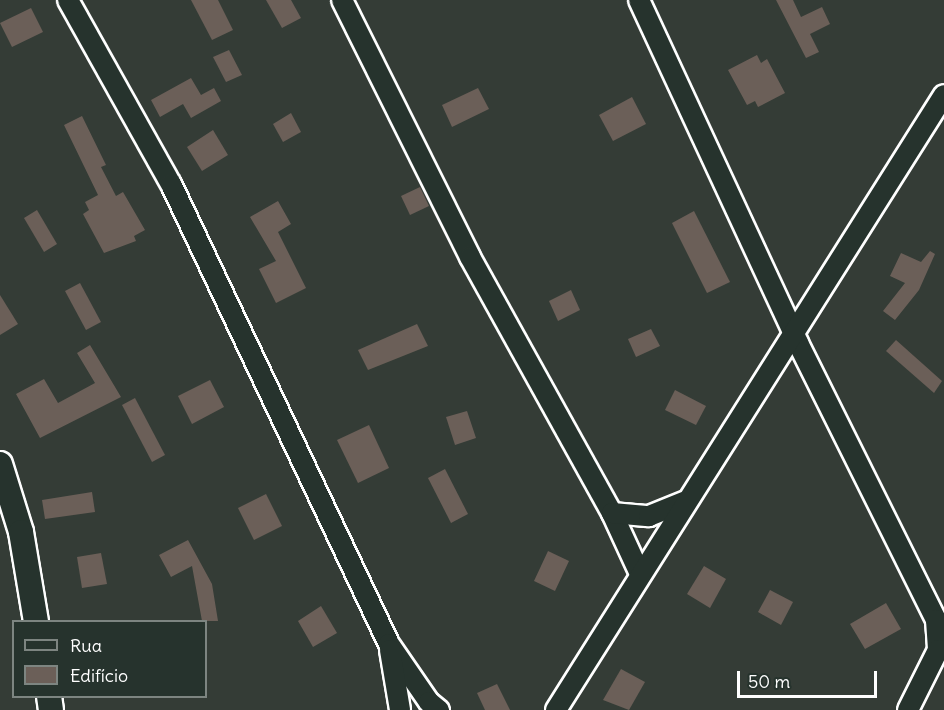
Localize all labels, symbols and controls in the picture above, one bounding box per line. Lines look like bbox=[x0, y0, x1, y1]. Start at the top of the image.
legend bbox=[12, 620, 207, 698]
text: Rua bbox=[70, 634, 102, 657]
scale bar bbox=[740, 659, 880, 697]
text: Edifício bbox=[70, 664, 128, 687]
text: 50 m bbox=[748, 670, 790, 693]

